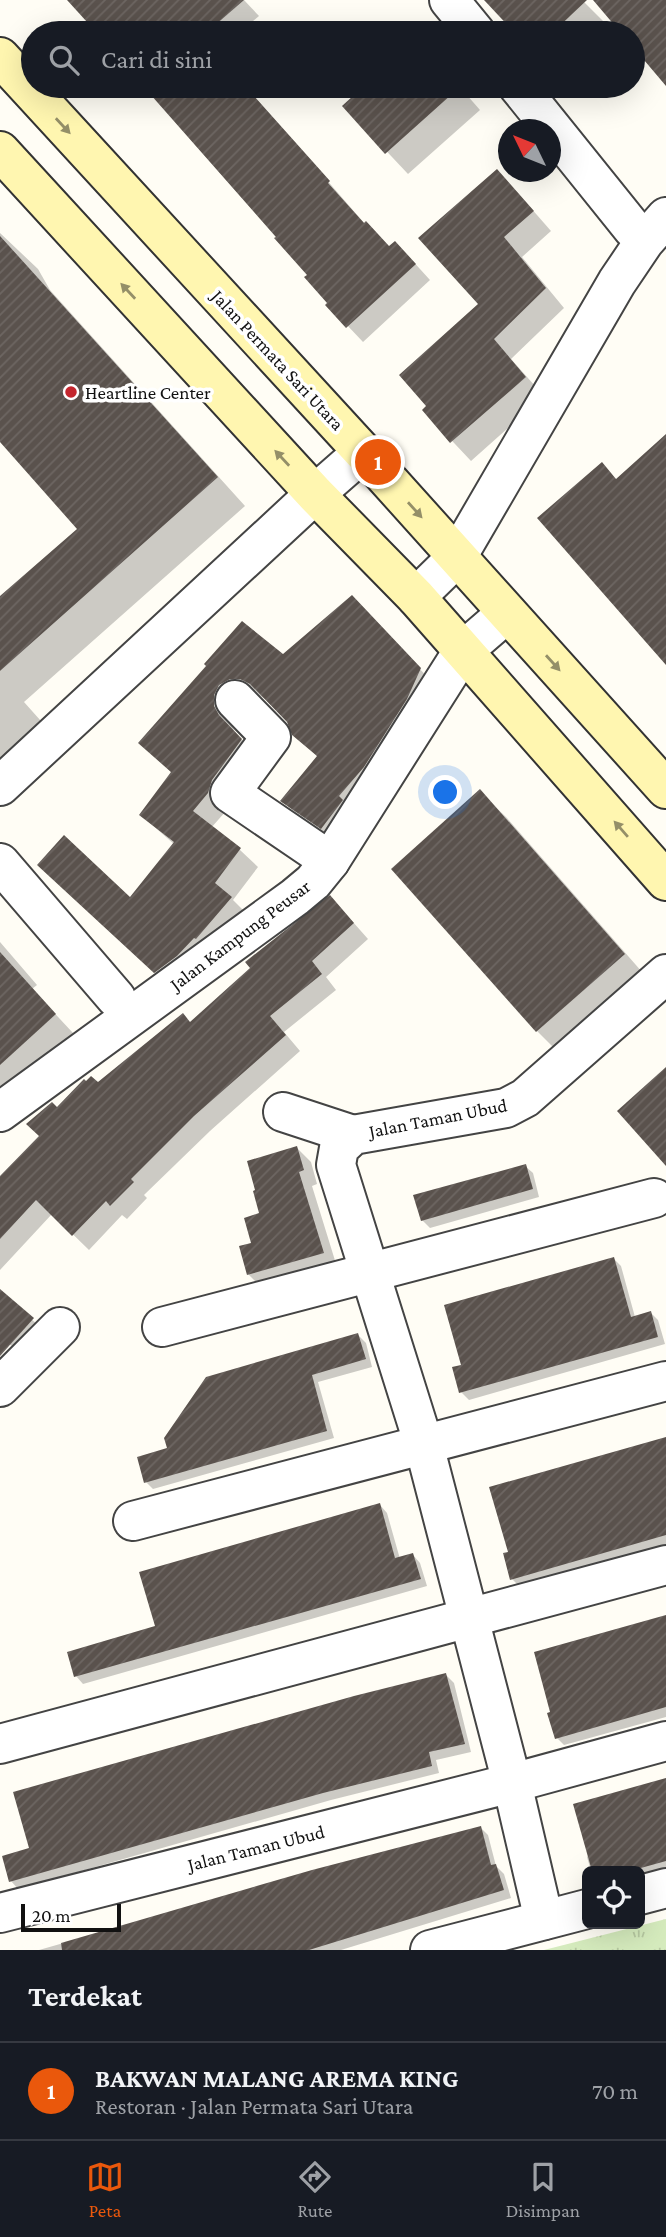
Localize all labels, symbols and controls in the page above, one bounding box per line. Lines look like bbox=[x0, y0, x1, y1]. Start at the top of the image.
search box bbox=[21, 21, 645, 98]
icon: search bbox=[45, 41, 83, 79]
text: Cari di sini bbox=[101, 45, 212, 74]
one-way arrow bbox=[54, 117, 70, 134]
north arrow bbox=[498, 119, 561, 182]
one-way arrow bbox=[120, 283, 136, 300]
street label: Jalan Permata Sari Utara bbox=[206, 284, 349, 435]
place label: Heartline Center bbox=[85, 382, 211, 403]
marker: Heartline Center bbox=[63, 384, 79, 400]
pin: 1 bbox=[355, 436, 401, 488]
one-way arrow bbox=[274, 449, 290, 467]
one-way arrow bbox=[407, 501, 423, 519]
one-way arrow bbox=[545, 654, 561, 672]
your location bbox=[428, 775, 462, 809]
one-way arrow bbox=[614, 821, 629, 838]
street label: Jalan Kampung Peusar bbox=[164, 875, 315, 996]
street label: Jalan Taman Ubud bbox=[365, 1094, 509, 1142]
street label: Jalan Taman Ubud bbox=[183, 1821, 327, 1876]
map controls bbox=[582, 1866, 645, 1929]
button: locate bbox=[582, 1866, 645, 1929]
scale bar bbox=[21, 1901, 121, 1933]
text: 20 m bbox=[32, 1905, 71, 1926]
text: Terdekat bbox=[28, 1979, 142, 2012]
text: BAKWAN MALANG AREMA KING bbox=[95, 2064, 459, 2093]
text: 1 bbox=[47, 2078, 55, 2104]
text: 70 m bbox=[592, 2078, 638, 2104]
text: Restoran · Jalan Permata Sari Utara bbox=[95, 2093, 413, 2119]
tab: Peta bbox=[86, 2158, 124, 2221]
tab: Rute bbox=[296, 2158, 334, 2221]
tab: Disimpan bbox=[506, 2158, 580, 2221]

